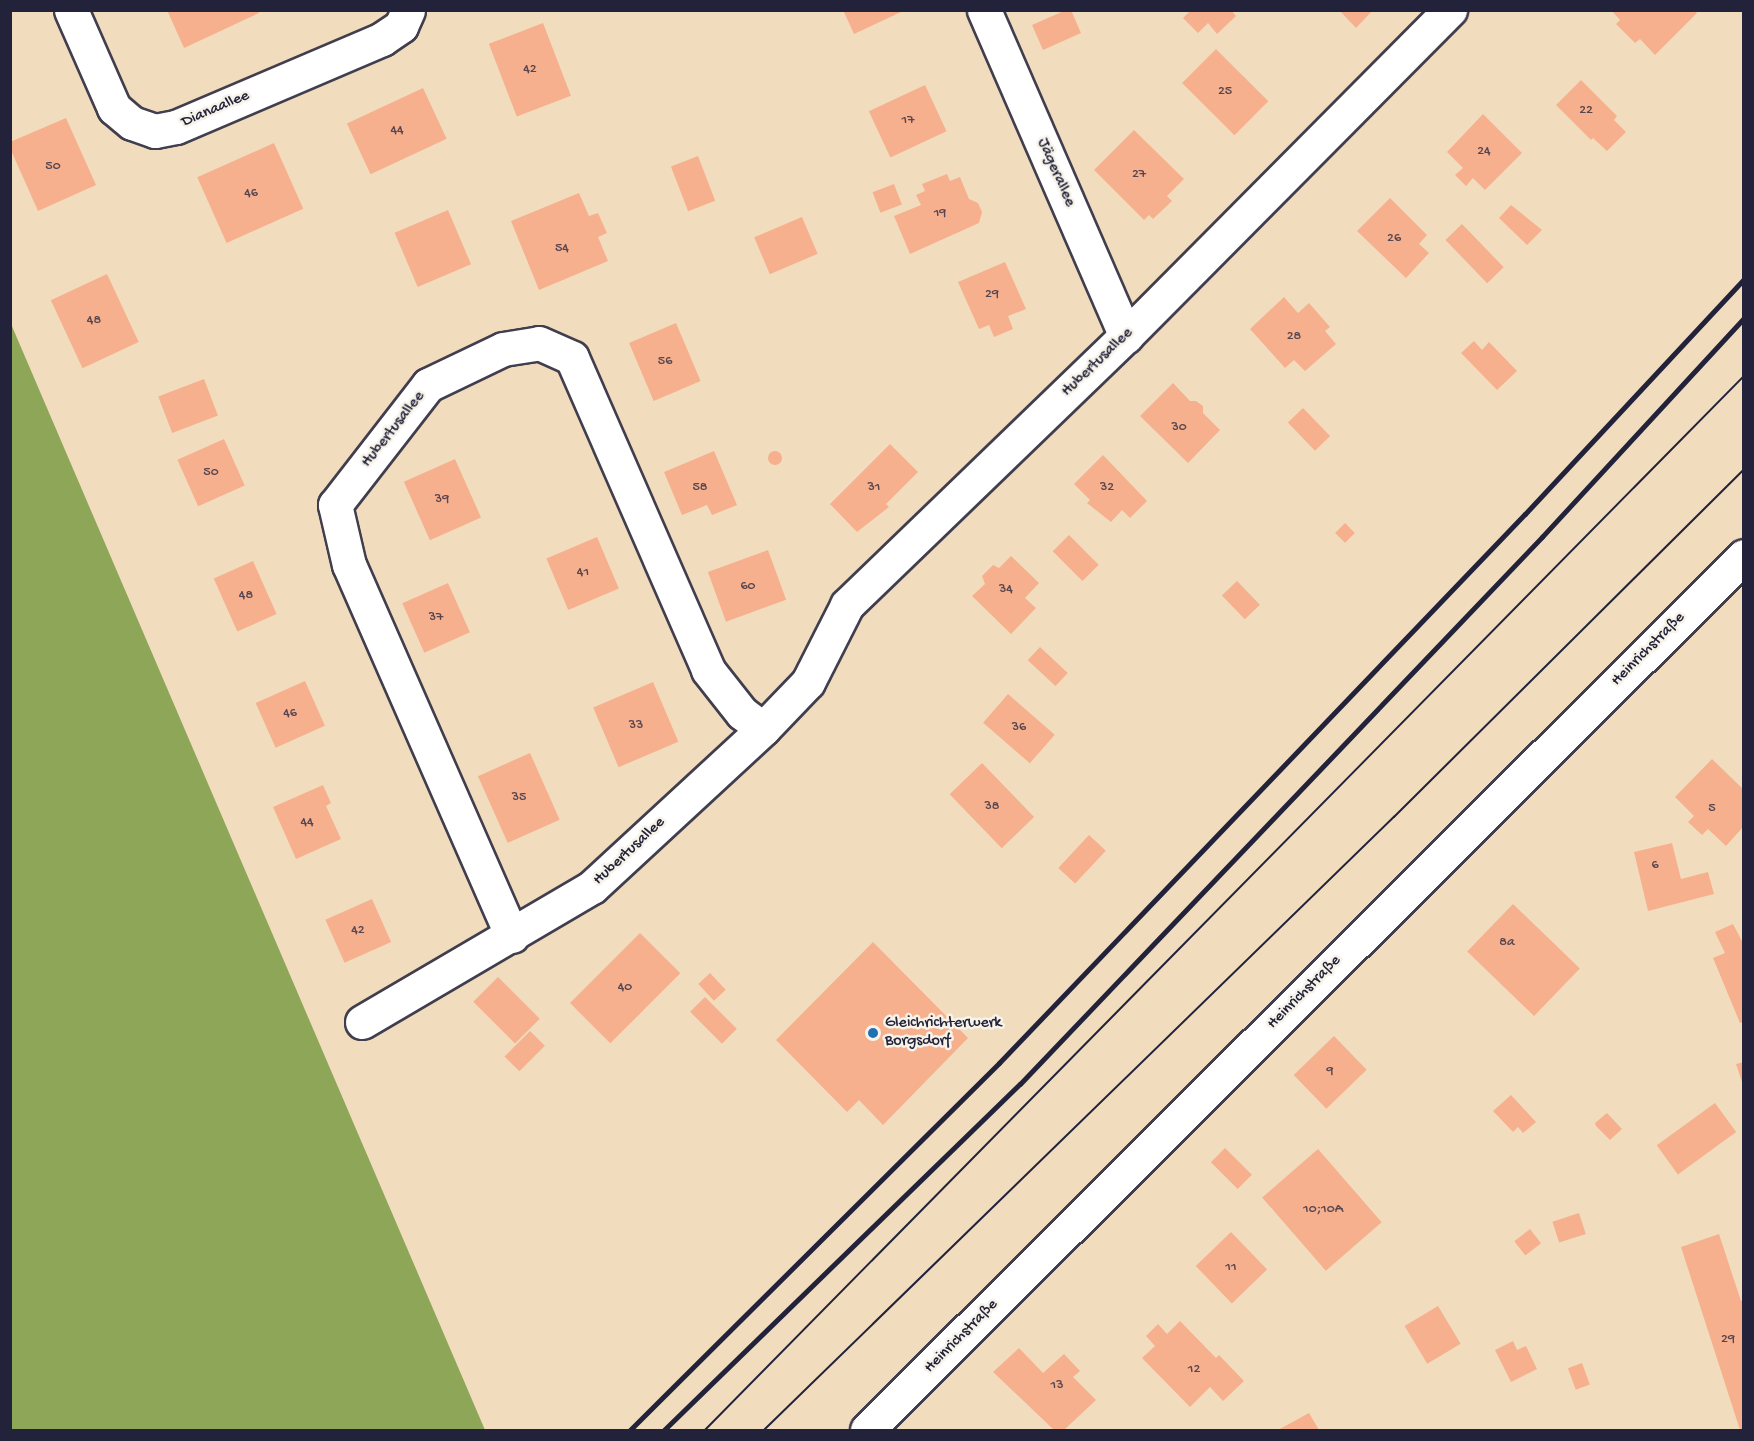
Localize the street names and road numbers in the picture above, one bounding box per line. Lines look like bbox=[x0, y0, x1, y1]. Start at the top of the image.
street label: Dianaallee bbox=[179, 87, 253, 133]
street label: Jägerallee bbox=[1031, 136, 1079, 210]
street label: Hubertusallee bbox=[1058, 324, 1138, 402]
street label: Hubertusallee bbox=[358, 388, 430, 472]
street label: Heinrichstraße bbox=[1608, 609, 1690, 691]
street label: Hubertusallee bbox=[590, 814, 670, 890]
street label: Heinrichstraße bbox=[1264, 952, 1346, 1034]
street label: Heinrichstraße bbox=[921, 1296, 1003, 1378]

